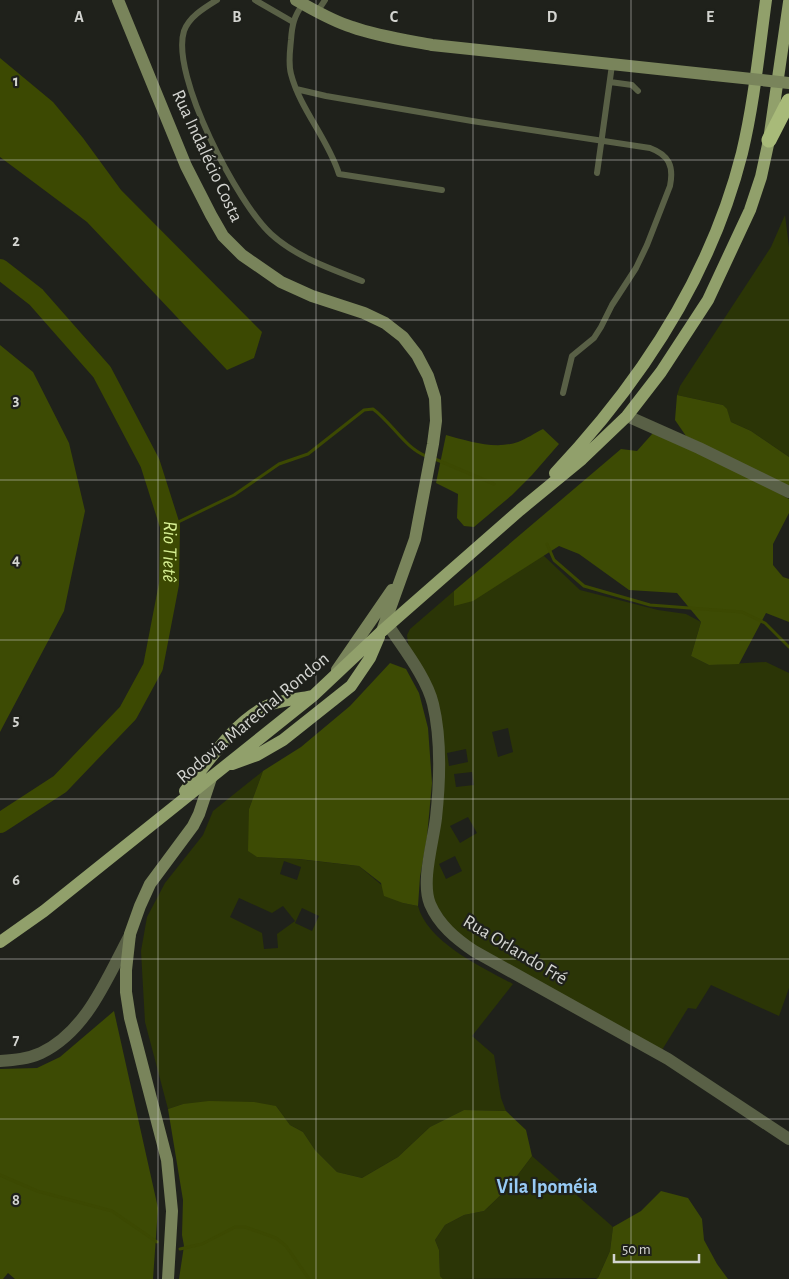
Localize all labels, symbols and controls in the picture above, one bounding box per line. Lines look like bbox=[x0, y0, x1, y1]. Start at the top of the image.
text: A bbox=[74, 9, 84, 25]
text: B bbox=[232, 9, 242, 25]
text: C bbox=[390, 9, 399, 25]
text: D bbox=[547, 9, 558, 25]
text: E bbox=[706, 9, 714, 25]
text: 1 bbox=[13, 73, 19, 89]
street label: Rua Indalécio Costa bbox=[168, 87, 246, 225]
text: 2 bbox=[12, 233, 20, 249]
text: 3 bbox=[13, 392, 20, 408]
water label: Rio Tietê bbox=[159, 521, 180, 583]
text: 4 bbox=[12, 552, 20, 568]
street label: Rodovia Marechal Rondon bbox=[173, 649, 333, 787]
text: 5 bbox=[13, 712, 20, 728]
text: 6 bbox=[12, 872, 20, 888]
street label: Rua Orlando Fré bbox=[460, 912, 570, 988]
text: 7 bbox=[13, 1032, 20, 1048]
district label: Vila Ipoméia bbox=[496, 1177, 598, 1197]
text: 8 bbox=[12, 1192, 20, 1208]
scale bar bbox=[614, 1232, 699, 1264]
text: 50 m bbox=[622, 1242, 651, 1257]

